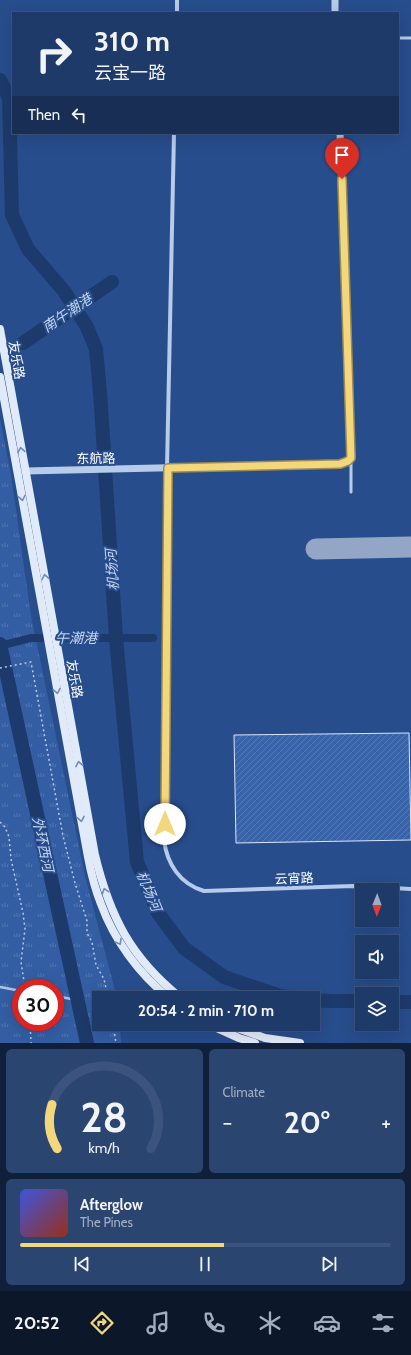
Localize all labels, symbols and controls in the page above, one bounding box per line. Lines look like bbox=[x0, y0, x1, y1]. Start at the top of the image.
text: 310 m bbox=[94, 24, 170, 58]
icon: right bbox=[28, 28, 80, 80]
text: 云宝一路 bbox=[94, 62, 166, 84]
icon: left bbox=[68, 104, 90, 126]
text: Then bbox=[28, 106, 60, 124]
pin bbox=[325, 138, 359, 179]
icon: arrive bbox=[331, 144, 353, 166]
water label: 南午潮港 bbox=[39, 289, 97, 336]
street label: 友乐路 bbox=[6, 339, 28, 381]
one-way arrow bbox=[17, 447, 26, 453]
street label: 东航路 bbox=[76, 450, 116, 466]
one-way arrow bbox=[18, 495, 26, 501]
water label: 机场河 bbox=[101, 545, 122, 592]
one-way arrow bbox=[41, 574, 50, 581]
water label: 午潮港 bbox=[55, 629, 99, 647]
street label: 友乐路 bbox=[64, 658, 86, 700]
one-way arrow bbox=[53, 688, 61, 694]
one-way arrow bbox=[75, 761, 83, 767]
position arrow bbox=[144, 803, 186, 845]
water label: 外环西河 bbox=[28, 815, 58, 876]
one-way arrow bbox=[76, 815, 84, 822]
water label: 机场河 bbox=[133, 868, 167, 917]
street label: 云宵路 bbox=[274, 869, 314, 887]
north arrow bbox=[355, 883, 399, 927]
map controls bbox=[355, 883, 399, 1031]
one-way arrow bbox=[101, 888, 109, 895]
button: sound bbox=[355, 935, 399, 979]
one-way arrow bbox=[115, 938, 122, 945]
speed limit sign: 30 bbox=[12, 979, 64, 1031]
button: layers bbox=[355, 987, 399, 1031]
text: 20:54 · 2 min · 710 m bbox=[138, 1002, 274, 1020]
text: Climate bbox=[223, 1084, 265, 1100]
text: 28 bbox=[81, 1092, 128, 1142]
text: 20° bbox=[284, 1104, 330, 1141]
text: − bbox=[223, 1109, 232, 1136]
text: + bbox=[381, 1109, 391, 1136]
text: km/h bbox=[89, 1139, 120, 1157]
text: Afterglow bbox=[80, 1196, 143, 1214]
text: The Pines bbox=[80, 1214, 133, 1230]
icon: previous bbox=[71, 1253, 93, 1275]
icon: pause bbox=[194, 1253, 216, 1275]
icon: next bbox=[318, 1253, 340, 1275]
icon: directions bbox=[88, 1309, 116, 1337]
icon: music bbox=[144, 1309, 172, 1337]
icon: phone bbox=[200, 1309, 228, 1337]
icon: climate bbox=[256, 1309, 284, 1337]
icon: car bbox=[313, 1309, 341, 1337]
icon: filters bbox=[369, 1309, 397, 1337]
text: 20:52 bbox=[14, 1312, 60, 1334]

